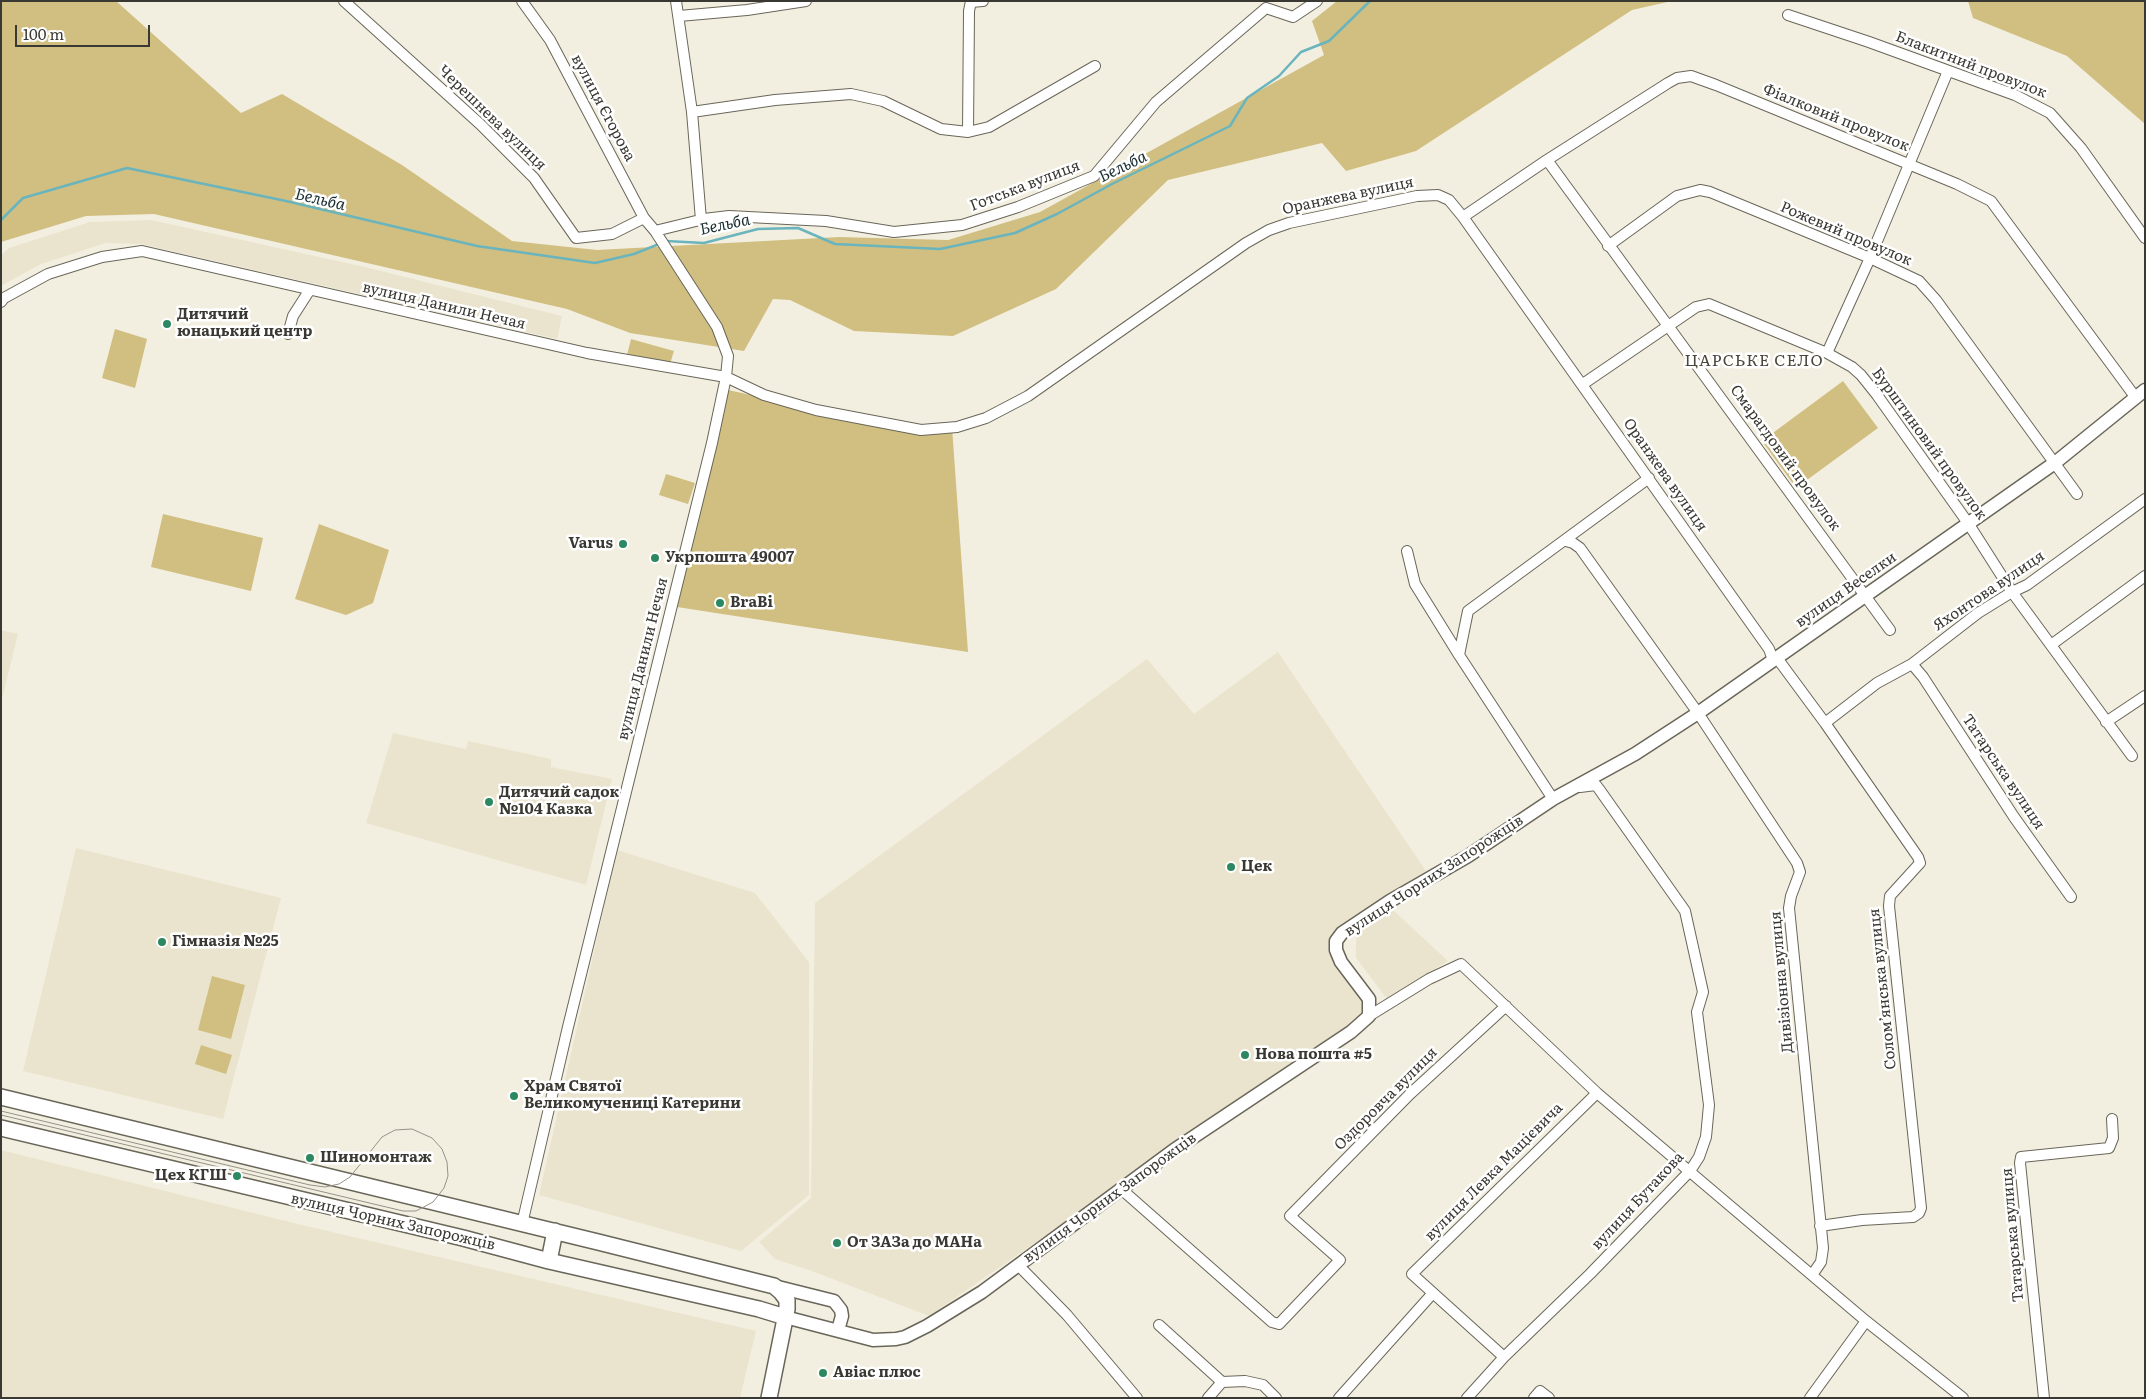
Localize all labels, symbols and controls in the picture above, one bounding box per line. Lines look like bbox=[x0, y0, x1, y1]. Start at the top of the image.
scale bar bbox=[18, 15, 152, 47]
text: 100 m bbox=[23, 22, 64, 45]
street label: Блакитний провулок bbox=[1893, 28, 2049, 102]
street label: вулиця Єгорова bbox=[567, 51, 639, 165]
street label: Черешнева вулиця bbox=[434, 62, 550, 174]
street label: Фіалковий провулок bbox=[1760, 80, 1912, 156]
water label: Бельба bbox=[1096, 147, 1150, 187]
street label: Готська вулиця bbox=[967, 157, 1083, 215]
street label: Оранжева вулиця bbox=[1281, 173, 1415, 219]
water label: Бельба bbox=[293, 185, 347, 215]
street label: Рожевий провулок bbox=[1778, 198, 1914, 270]
water label: Бельба bbox=[698, 210, 752, 240]
street label: вулиця Данили Нечая bbox=[361, 278, 527, 334]
place label: Дитячий юнацький центр bbox=[177, 306, 312, 341]
marker: Дитячий юнацький центр bbox=[161, 318, 173, 330]
district label: ЦАРСЬКЕ СЕЛО bbox=[1683, 351, 1825, 371]
street label: Бурштиновий провулок bbox=[1868, 365, 1990, 523]
street label: Смарагдовий провулок bbox=[1726, 382, 1844, 534]
street label: Оранжева вулиця bbox=[1619, 415, 1711, 535]
place label: Varus bbox=[568, 535, 613, 553]
marker: Varus bbox=[617, 538, 629, 550]
street label: Яхонтова вулиця bbox=[1930, 547, 2048, 635]
street label: вулиця Веселки bbox=[1792, 548, 1900, 632]
place label: Укрпошта 49007 bbox=[665, 549, 794, 567]
marker: Укрпошта 49007 bbox=[649, 552, 661, 564]
street label: вулиця Данили Нечая bbox=[614, 576, 672, 742]
place label: BraBi bbox=[730, 594, 773, 612]
marker: BraBi bbox=[714, 597, 726, 609]
street label: Татарська вулиця bbox=[1958, 711, 2048, 833]
place label: Дитячий садок №104 Казка bbox=[499, 784, 619, 819]
marker: Дитячий садок №104 Казка bbox=[483, 796, 495, 808]
street label: вулиця Чорних Запорожців bbox=[1341, 811, 1527, 941]
place label: Цек bbox=[1241, 858, 1272, 876]
marker: Цек bbox=[1225, 861, 1237, 873]
street label: Соломʼянська вулиця bbox=[1866, 908, 1900, 1070]
street label: Дивізіонна вулиця bbox=[1767, 910, 1797, 1054]
place label: Гімназія №25 bbox=[172, 933, 279, 951]
marker: Гімназія №25 bbox=[156, 936, 168, 948]
street label: Оздоровча вулиця bbox=[1331, 1044, 1441, 1154]
place label: Нова пошта #5 bbox=[1255, 1046, 1372, 1064]
marker: Нова пошта #5 bbox=[1239, 1049, 1251, 1061]
place label: Храм Святої Великомучениці Катерини bbox=[524, 1078, 741, 1113]
marker: Храм Святої Великомучениці Катерини bbox=[508, 1090, 520, 1102]
street label: вулиця Левка Мацієвича bbox=[1421, 1099, 1567, 1245]
street label: вулиця Чорних Запорожців bbox=[1020, 1129, 1200, 1267]
street label: вулиця Бутакова bbox=[1588, 1148, 1688, 1254]
place label: Шиномонтаж bbox=[320, 1149, 432, 1167]
marker: Шиномонтаж bbox=[304, 1152, 316, 1164]
place label: Цех КГШ bbox=[155, 1167, 227, 1185]
street label: Татарська вулиця bbox=[1998, 1167, 2028, 1303]
marker: Цех КГШ bbox=[231, 1170, 243, 1182]
street label: вулиця Чорних Запорожців bbox=[289, 1190, 497, 1254]
place label: От ЗАЗа до МАНа bbox=[847, 1234, 982, 1252]
marker: От ЗАЗа до МАНа bbox=[831, 1237, 843, 1249]
place label: Авіас плюс bbox=[833, 1364, 921, 1382]
marker: Авіас плюс bbox=[817, 1367, 829, 1379]

